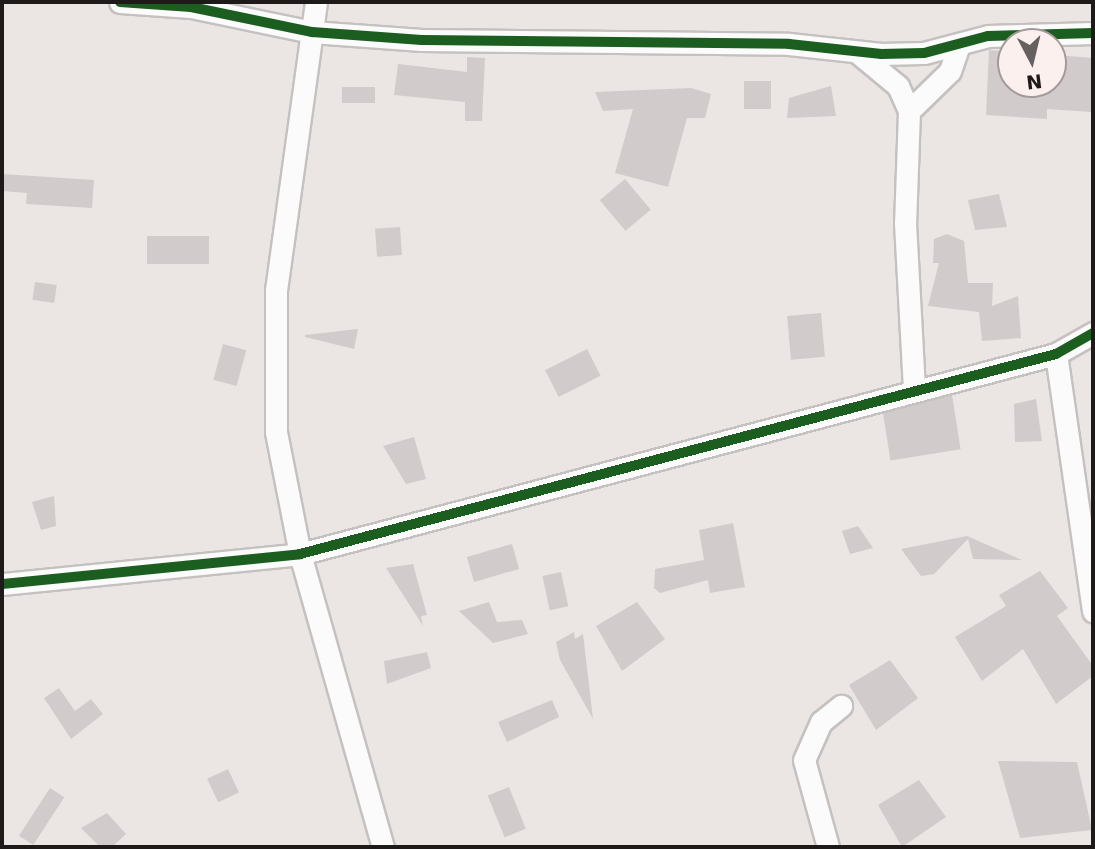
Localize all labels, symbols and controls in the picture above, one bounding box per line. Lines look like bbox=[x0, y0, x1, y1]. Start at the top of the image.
north arrow bbox=[997, 28, 1067, 98]
text: N bbox=[1025, 70, 1044, 94]

